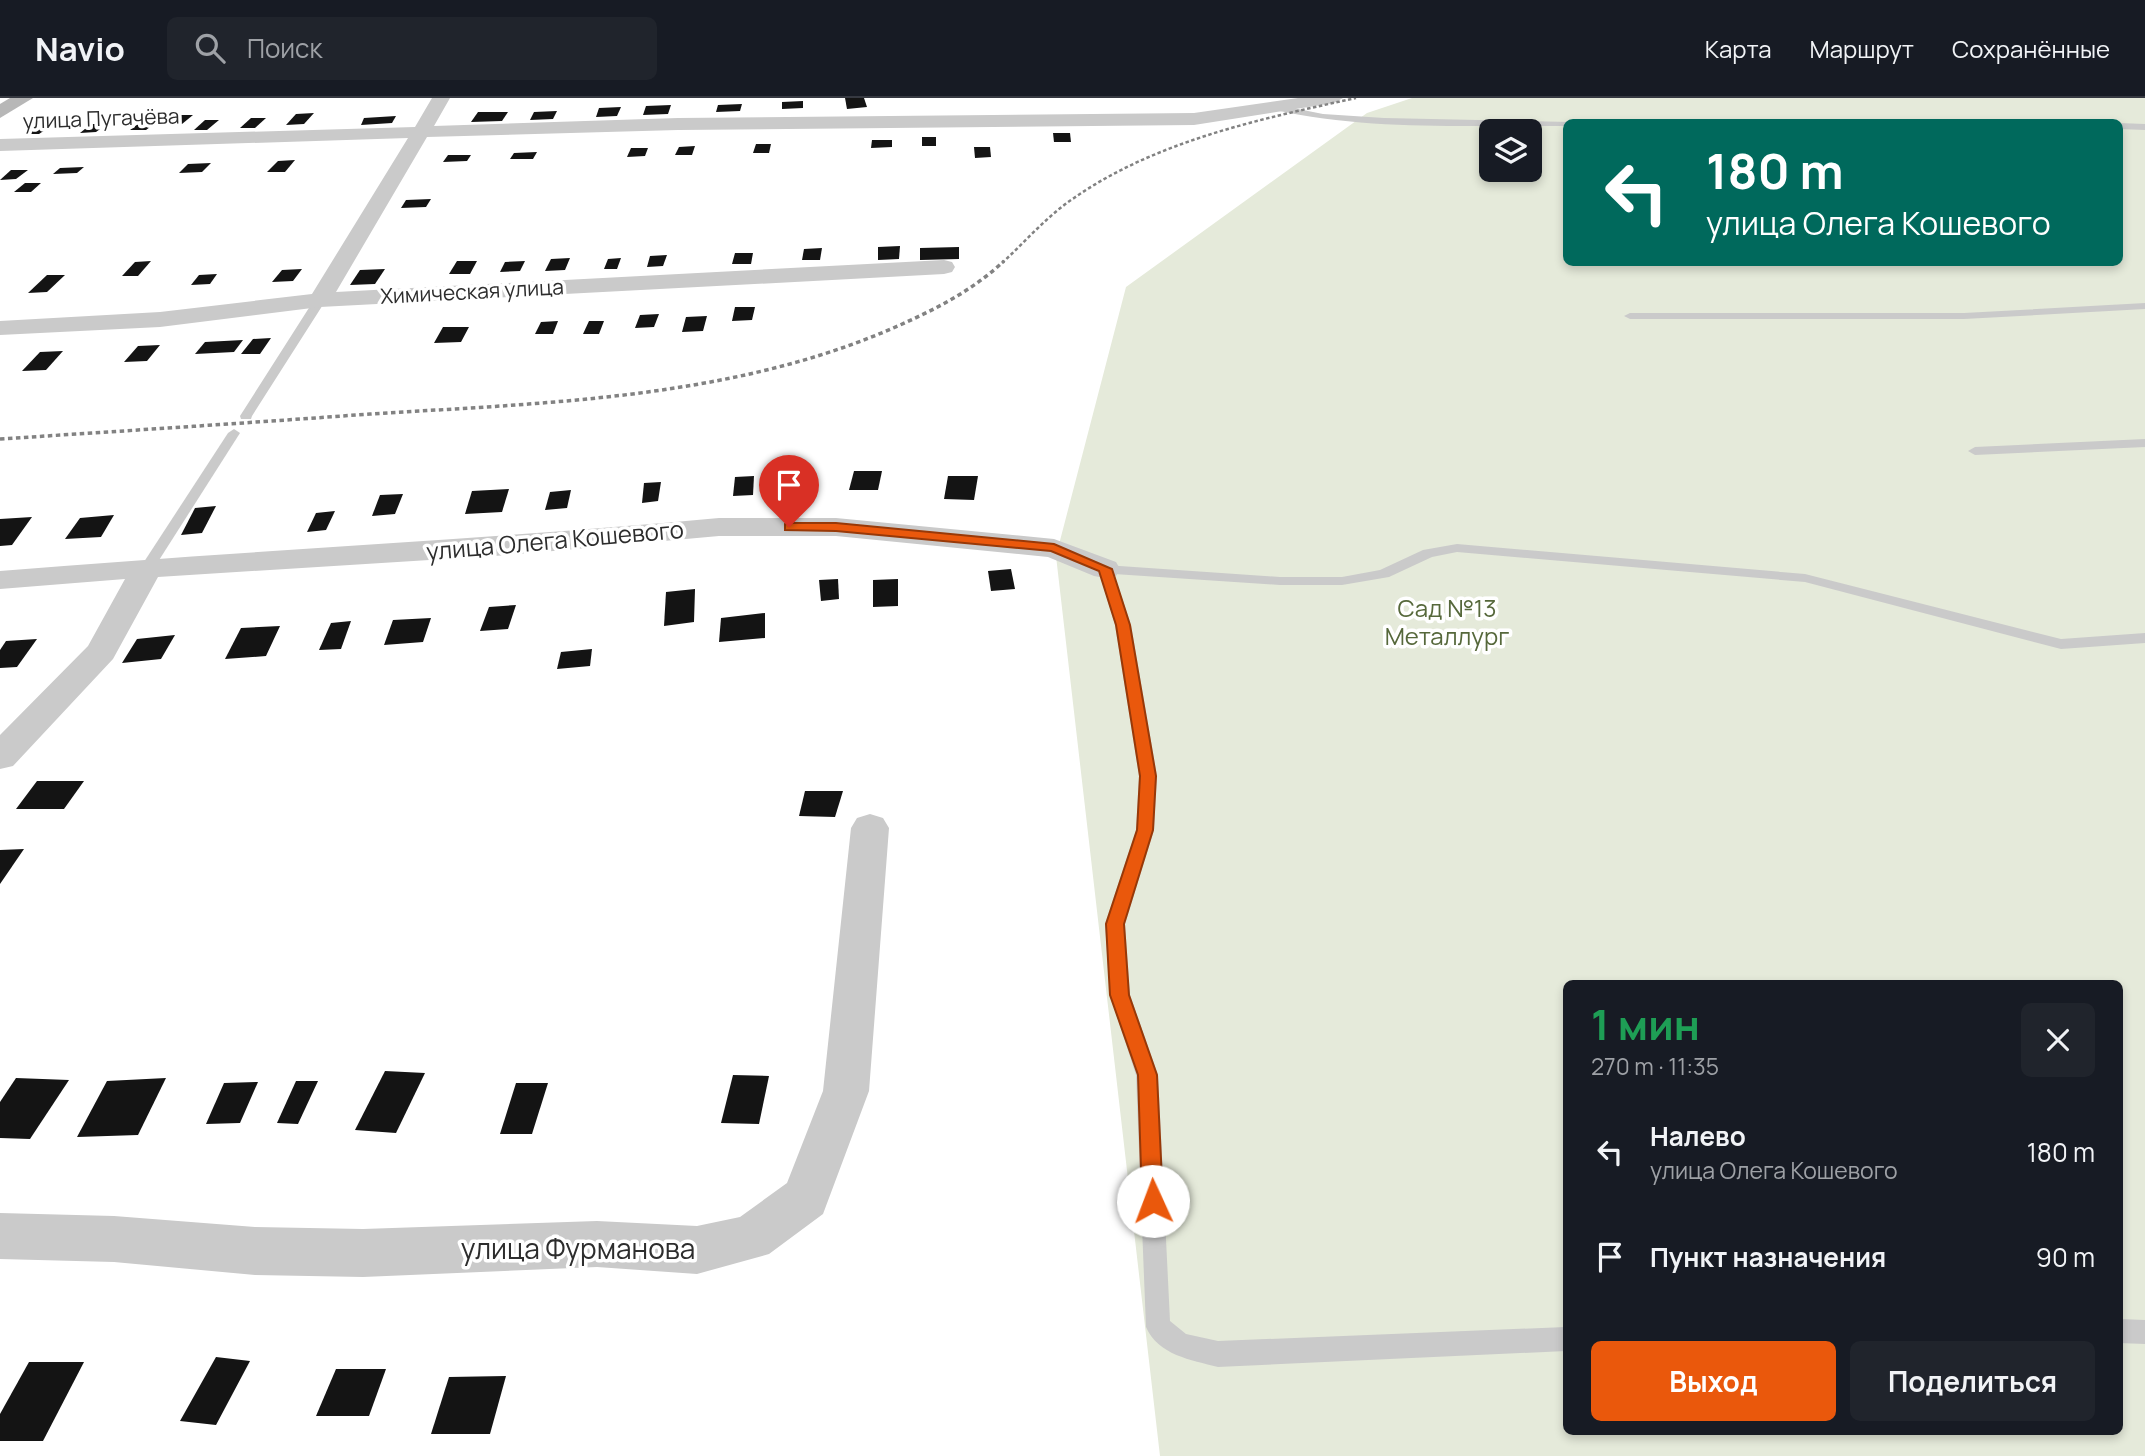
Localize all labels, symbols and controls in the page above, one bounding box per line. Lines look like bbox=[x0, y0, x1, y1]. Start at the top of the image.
search box bbox=[167, 17, 657, 80]
text: Navio bbox=[35, 26, 125, 71]
icon: search bbox=[191, 29, 229, 67]
text: Поиск bbox=[247, 30, 322, 66]
text: Карта bbox=[1705, 32, 1772, 65]
text: Маршрут bbox=[1810, 32, 1914, 65]
text: Сохранённые bbox=[1952, 32, 2110, 65]
street label: улица Пугачёва bbox=[22, 101, 180, 135]
map controls bbox=[1479, 119, 1542, 182]
button: layers bbox=[1479, 119, 1542, 182]
text: 180 m bbox=[1706, 137, 1844, 204]
icon: left bbox=[1591, 147, 1682, 238]
text: улица Олега Кошевого bbox=[1706, 201, 2051, 245]
street label: Химическая улица bbox=[379, 272, 564, 310]
pin bbox=[759, 455, 819, 527]
icon: arrive bbox=[770, 466, 808, 504]
street label: улица Олега Кошевого bbox=[425, 512, 685, 567]
park label: Сад №13 Металлург bbox=[1385, 591, 1509, 652]
text: 1 мин bbox=[1591, 995, 1700, 1053]
button: close bbox=[2021, 1003, 2095, 1077]
text: 270 m · 11:35 bbox=[1591, 1050, 1719, 1082]
text: Налево bbox=[1650, 1118, 1746, 1154]
icon: left bbox=[1591, 1133, 1629, 1171]
text: 180 m bbox=[2027, 1134, 2095, 1170]
text: улица Олега Кошевого bbox=[1650, 1154, 1898, 1186]
position arrow bbox=[1116, 1164, 1190, 1238]
street label: улица Фурманова bbox=[461, 1229, 695, 1267]
icon: arrive bbox=[1591, 1238, 1629, 1276]
text: Пункт назначения bbox=[1650, 1239, 1886, 1275]
text: 90 m bbox=[2036, 1239, 2095, 1275]
button: Выход bbox=[1591, 1341, 1836, 1421]
button: Поделиться bbox=[1850, 1341, 2095, 1421]

